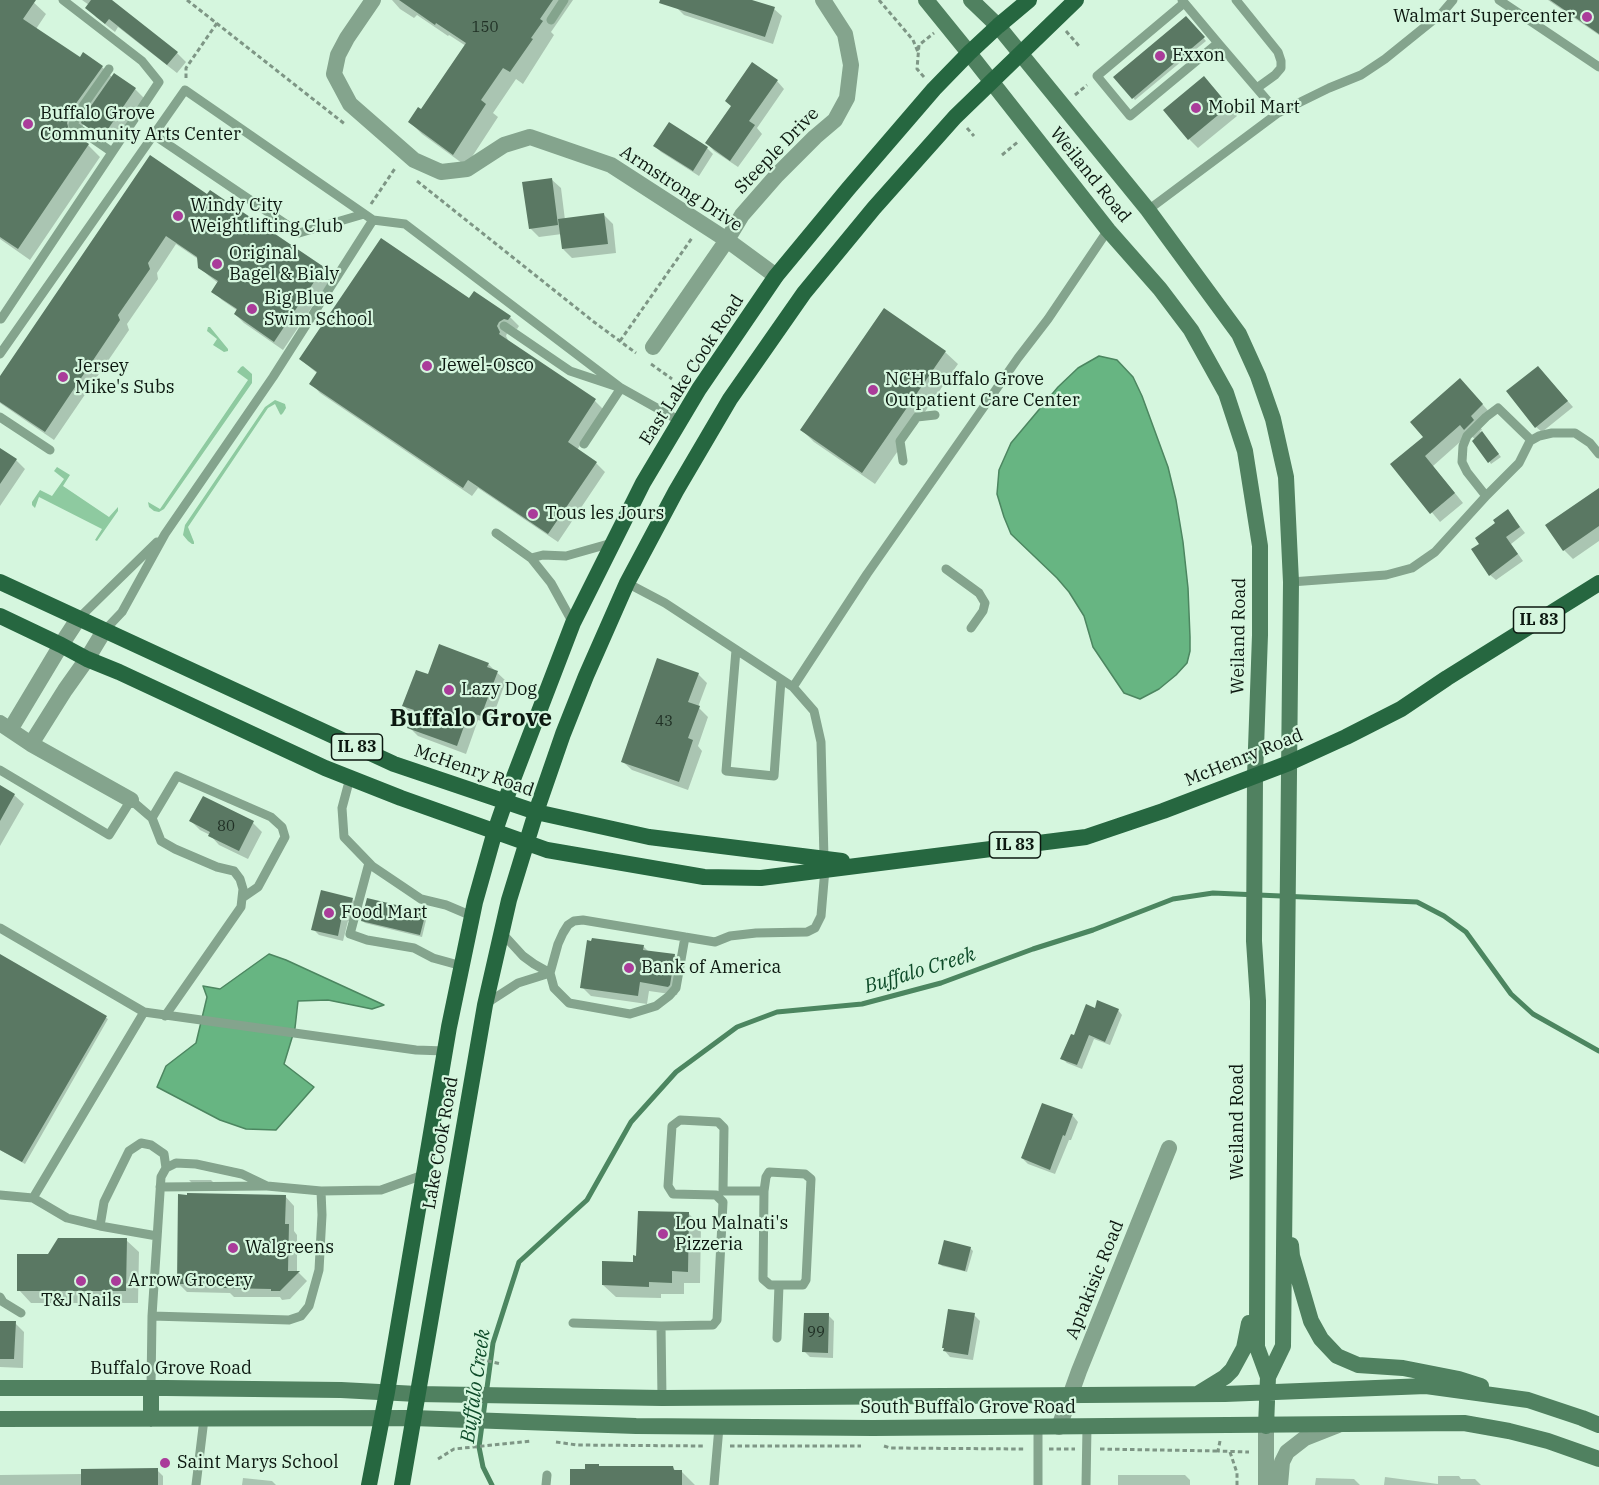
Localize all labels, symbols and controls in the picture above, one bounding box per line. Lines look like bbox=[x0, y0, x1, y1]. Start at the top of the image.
place label: Walmart Supercenter bbox=[1393, 6, 1575, 28]
marker: Walmart Supercenter bbox=[1580, 10, 1594, 24]
house number: 150 bbox=[472, 19, 498, 37]
place label: Exxon bbox=[1172, 45, 1225, 67]
marker: Exxon bbox=[1153, 49, 1167, 63]
place label: Mobil Mart bbox=[1208, 97, 1300, 119]
marker: Mobil Mart bbox=[1189, 101, 1203, 115]
place label: Buffalo Grove Community Arts Center bbox=[40, 103, 241, 146]
street label: Steeple Drive bbox=[730, 103, 824, 199]
marker: Buffalo Grove Community Arts Center bbox=[21, 117, 35, 131]
street label: Weiland Road bbox=[1045, 123, 1135, 227]
street label: Armstrong Drive bbox=[616, 141, 746, 237]
place label: Windy City Weightlifting Club bbox=[190, 195, 343, 238]
marker: Windy City Weightlifting Club bbox=[171, 209, 185, 223]
place label: Original Bagel & Bialy bbox=[229, 243, 339, 286]
marker: Original Bagel & Bialy bbox=[210, 257, 224, 271]
place label: Big Blue Swim School bbox=[264, 288, 373, 330]
street label: East Lake Cook Road bbox=[635, 291, 749, 449]
marker: Big Blue Swim School bbox=[245, 302, 259, 316]
place label: Jewel-Osco bbox=[439, 355, 534, 377]
place label: Jersey Mike's Subs bbox=[75, 356, 174, 398]
marker: Jewel-Osco bbox=[420, 359, 434, 373]
place label: NCH Buffalo Grove Outpatient Care Center bbox=[885, 369, 1080, 412]
marker: Jersey Mike's Subs bbox=[56, 370, 70, 384]
marker: NCH Buffalo Grove Outpatient Care Center bbox=[866, 383, 880, 397]
place label: Tous les Jours bbox=[545, 503, 664, 525]
marker: Tous les Jours bbox=[526, 507, 540, 521]
street label: Weiland Road bbox=[1227, 577, 1251, 695]
road number: IL 83 bbox=[1514, 607, 1564, 633]
place label: Lazy Dog bbox=[461, 679, 537, 701]
marker: Lazy Dog bbox=[442, 683, 456, 697]
district label: Buffalo Grove bbox=[390, 705, 552, 733]
house number: 43 bbox=[655, 713, 673, 731]
street label: McHenry Road bbox=[1182, 724, 1306, 792]
road number: IL 83 bbox=[332, 734, 382, 760]
street label: McHenry Road bbox=[411, 740, 537, 802]
house number: 80 bbox=[217, 818, 235, 836]
road number: IL 83 bbox=[990, 832, 1040, 858]
place label: Food Mart bbox=[341, 902, 427, 924]
marker: Food Mart bbox=[322, 906, 336, 920]
water label: Buffalo Creek bbox=[862, 943, 978, 999]
place label: Bank of America bbox=[641, 957, 781, 979]
marker: Bank of America bbox=[622, 961, 636, 975]
street label: Weiland Road bbox=[1227, 1064, 1249, 1180]
street label: Lake Cook Road bbox=[419, 1075, 463, 1211]
place label: Lou Malnati's Pizzeria bbox=[675, 1213, 788, 1256]
street label: Aptakisic Road bbox=[1061, 1217, 1129, 1343]
marker: Lou Malnati's Pizzeria bbox=[656, 1227, 670, 1241]
place label: Walgreens bbox=[245, 1237, 334, 1259]
marker: Walgreens bbox=[226, 1241, 240, 1255]
place label: Arrow Grocery bbox=[128, 1270, 253, 1292]
marker: T&J Nails bbox=[74, 1274, 88, 1288]
marker: Arrow Grocery bbox=[109, 1274, 123, 1288]
place label: T&J Nails bbox=[41, 1290, 121, 1312]
house number: 99 bbox=[807, 1324, 825, 1342]
water label: Buffalo Creek bbox=[456, 1328, 496, 1444]
street label: Buffalo Grove Road bbox=[90, 1358, 252, 1380]
street label: South Buffalo Grove Road bbox=[860, 1397, 1076, 1419]
place label: Saint Marys School bbox=[177, 1452, 339, 1474]
marker: Saint Marys School bbox=[158, 1456, 172, 1470]

